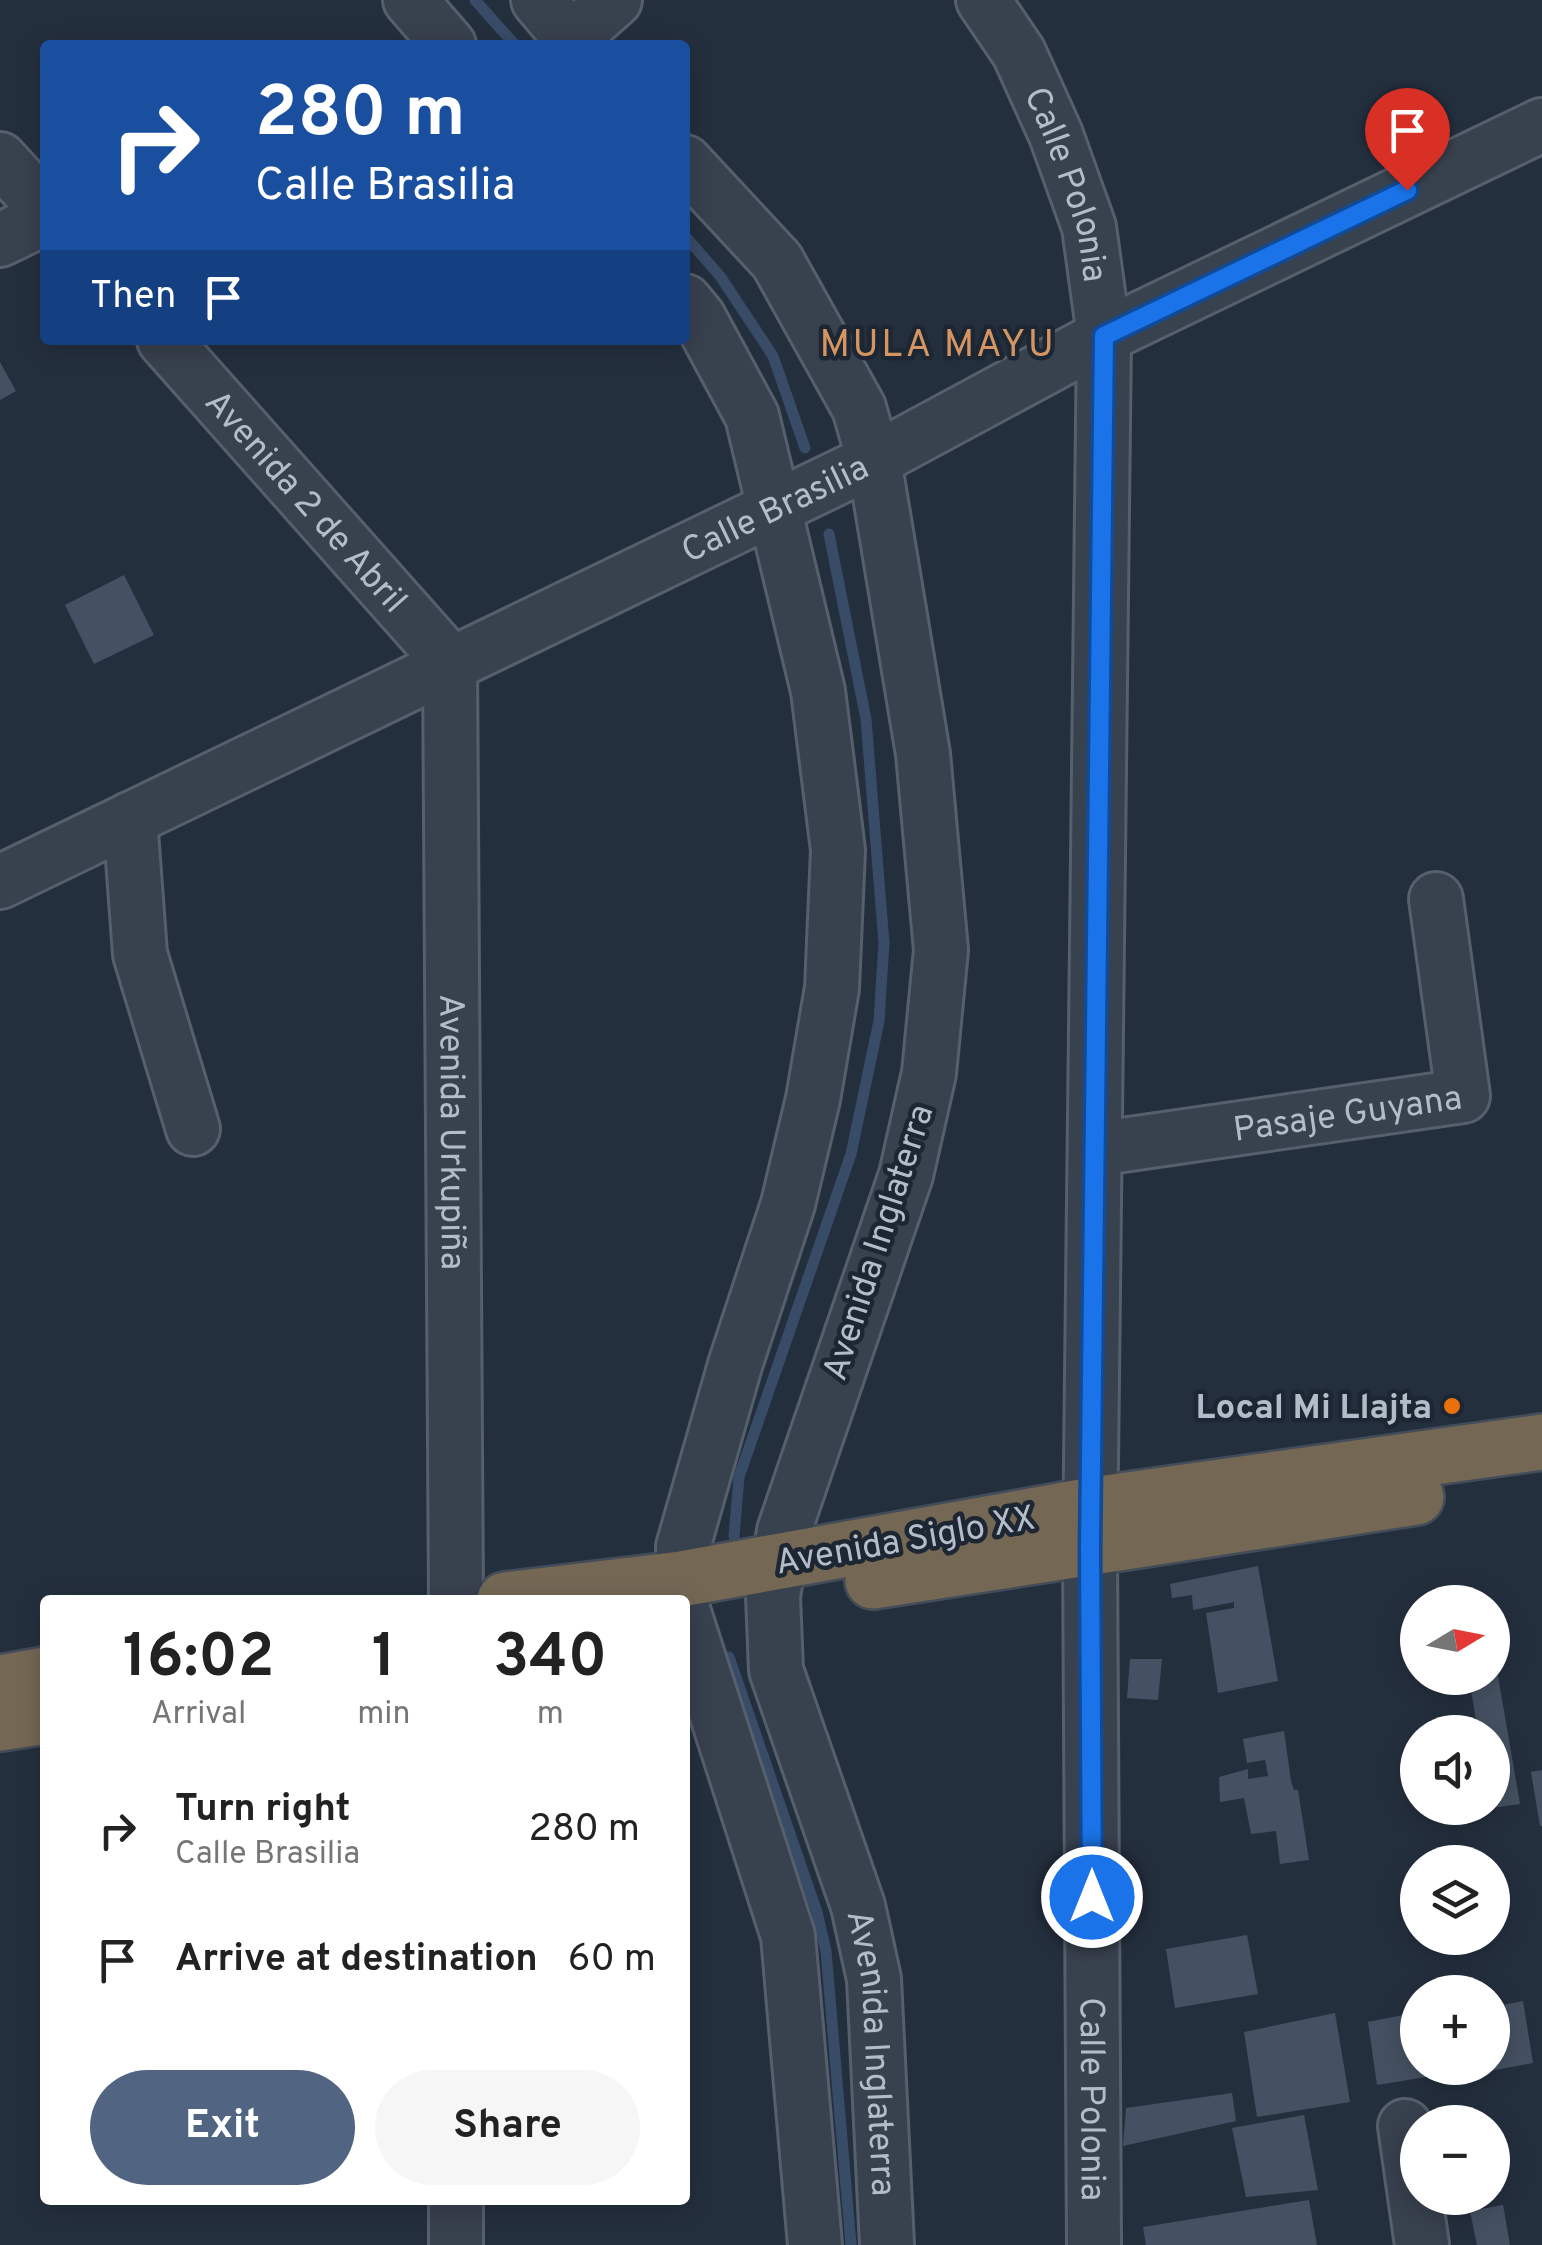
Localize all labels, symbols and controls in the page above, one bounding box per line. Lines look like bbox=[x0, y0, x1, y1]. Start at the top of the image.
text: 280 m bbox=[255, 72, 466, 161]
icon: right bbox=[90, 80, 220, 210]
street label: Calle Polonia bbox=[1012, 81, 1115, 285]
pin bbox=[1365, 88, 1450, 191]
icon: arrive bbox=[1380, 103, 1435, 158]
text: Calle Brasilia bbox=[255, 159, 515, 216]
icon: arrive bbox=[196, 270, 251, 325]
text: Then bbox=[90, 273, 176, 322]
district label: MULA MAYU bbox=[819, 322, 1057, 371]
street label: Avenida 2 de Abril bbox=[194, 382, 415, 623]
street label: Calle Brasilia bbox=[675, 447, 877, 575]
street label: Avenida Urkupiña bbox=[427, 994, 473, 1270]
street label: Pasaje Guyana bbox=[1231, 1077, 1465, 1154]
street label: Avenida Inglaterra bbox=[815, 1099, 945, 1386]
place label: Local Mi Llajta bbox=[1196, 1387, 1432, 1431]
marker: Local Mi Llajta bbox=[1441, 1395, 1463, 1417]
street label: Avenida Siglo XX bbox=[772, 1497, 1039, 1586]
north arrow bbox=[1400, 1585, 1510, 1695]
map controls bbox=[1400, 1585, 1510, 2215]
text: 16:02 bbox=[123, 1622, 274, 1698]
text: 1 bbox=[372, 1622, 396, 1698]
text: 340 bbox=[493, 1622, 607, 1698]
text: Arrival bbox=[151, 1695, 246, 1735]
text: min bbox=[357, 1695, 410, 1735]
text: m bbox=[537, 1695, 564, 1735]
button: sound bbox=[1400, 1715, 1510, 1825]
text: Turn right bbox=[175, 1786, 350, 1835]
icon: right bbox=[90, 1803, 145, 1858]
text: 280 m bbox=[528, 1806, 640, 1855]
text: Calle Brasilia bbox=[175, 1835, 360, 1875]
position arrow bbox=[1040, 1845, 1144, 1949]
button: layers bbox=[1400, 1845, 1510, 1955]
street label: Avenida Inglaterra bbox=[835, 1906, 904, 2197]
icon: arrive bbox=[90, 1933, 145, 1988]
text: Arrive at destination bbox=[175, 1936, 538, 1985]
text: 60 m bbox=[568, 1936, 656, 1985]
button: + bbox=[1400, 1975, 1510, 2085]
street label: Calle Polonia bbox=[1068, 1997, 1113, 2201]
button: Exit bbox=[90, 2070, 355, 2185]
button: Share bbox=[375, 2070, 640, 2185]
button: − bbox=[1400, 2105, 1510, 2215]

